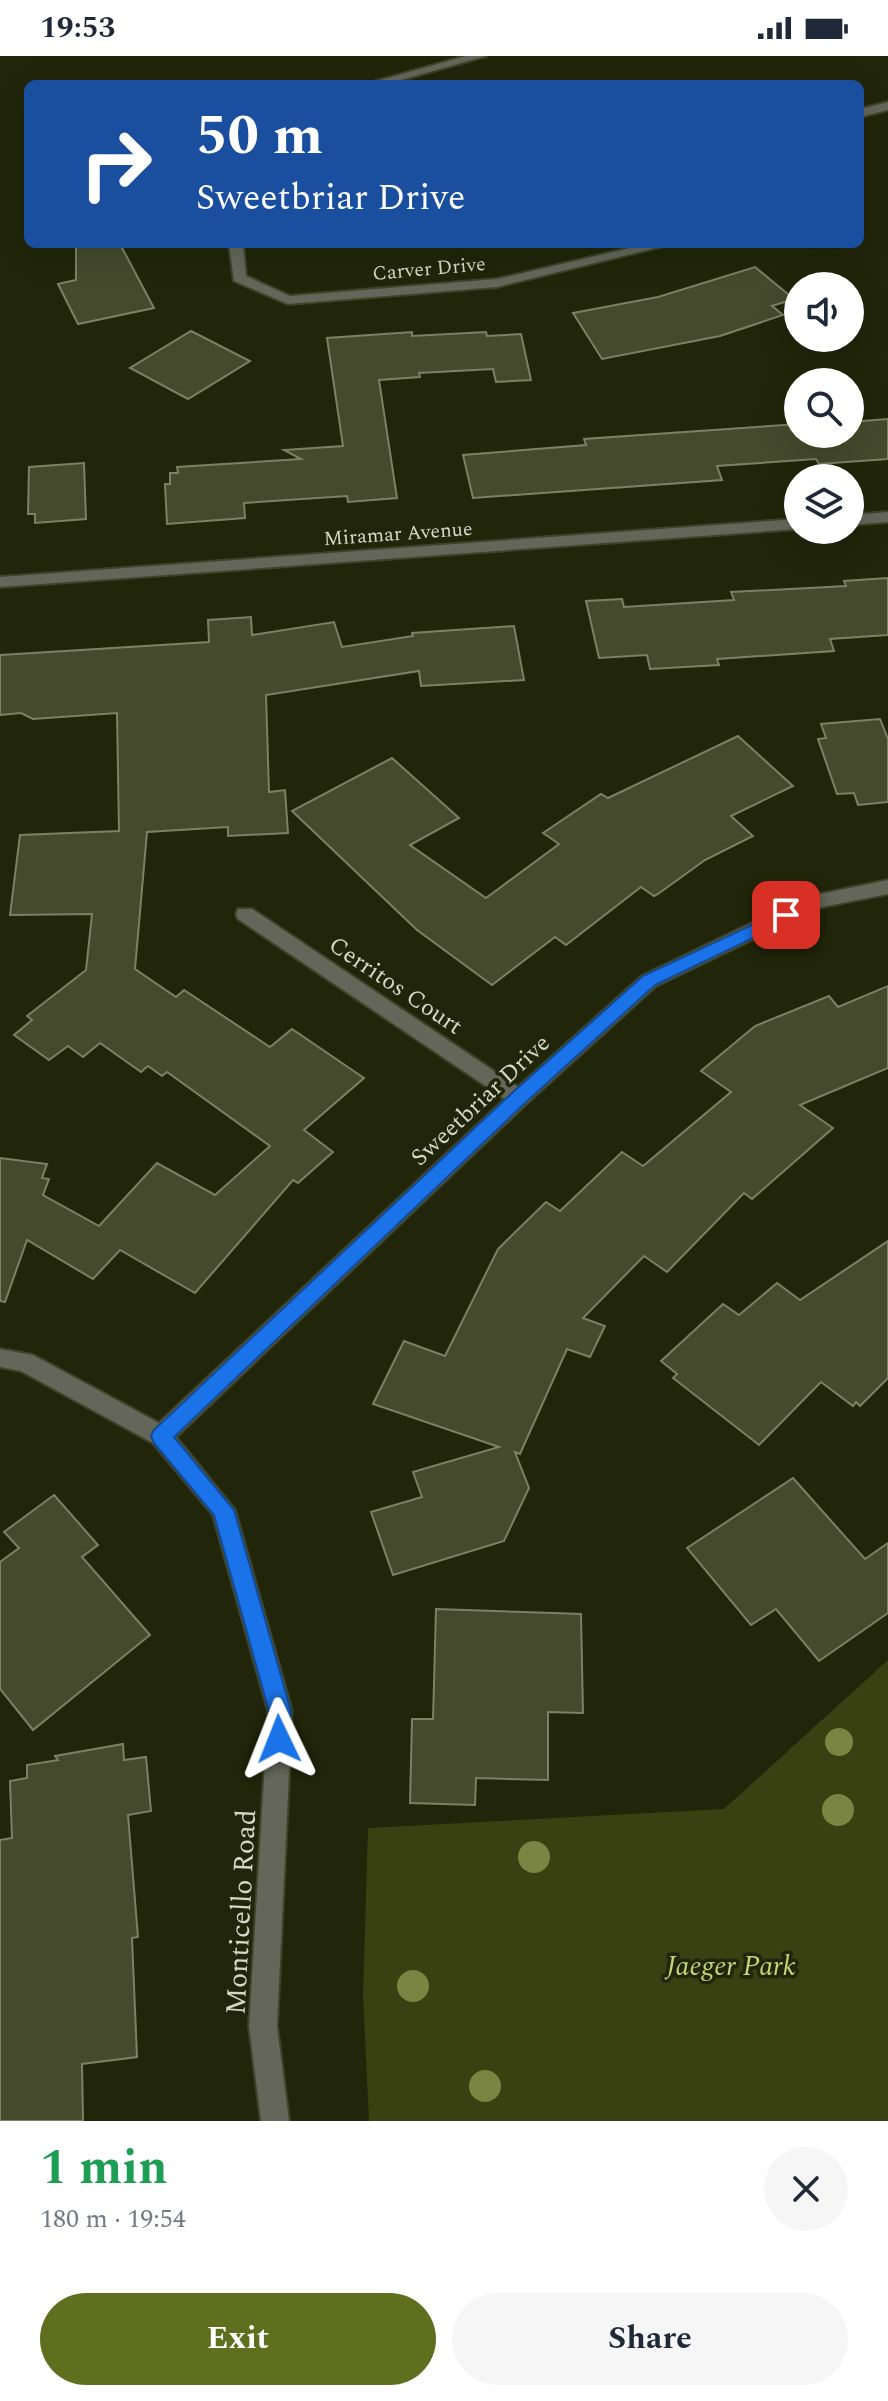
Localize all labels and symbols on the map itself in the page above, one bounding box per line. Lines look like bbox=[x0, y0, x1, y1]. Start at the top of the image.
street label: Carver Drive bbox=[371, 249, 487, 289]
street label: Miramar Avenue bbox=[323, 514, 474, 554]
pin bbox=[752, 881, 820, 949]
street label: Cerritos Court bbox=[321, 927, 470, 1044]
street label: Sweetbriar Drive bbox=[403, 1026, 559, 1175]
position arrow bbox=[237, 1697, 321, 1781]
street label: Monticello Road bbox=[215, 1808, 268, 2016]
park label: Jaeger Park bbox=[664, 1945, 796, 1988]

